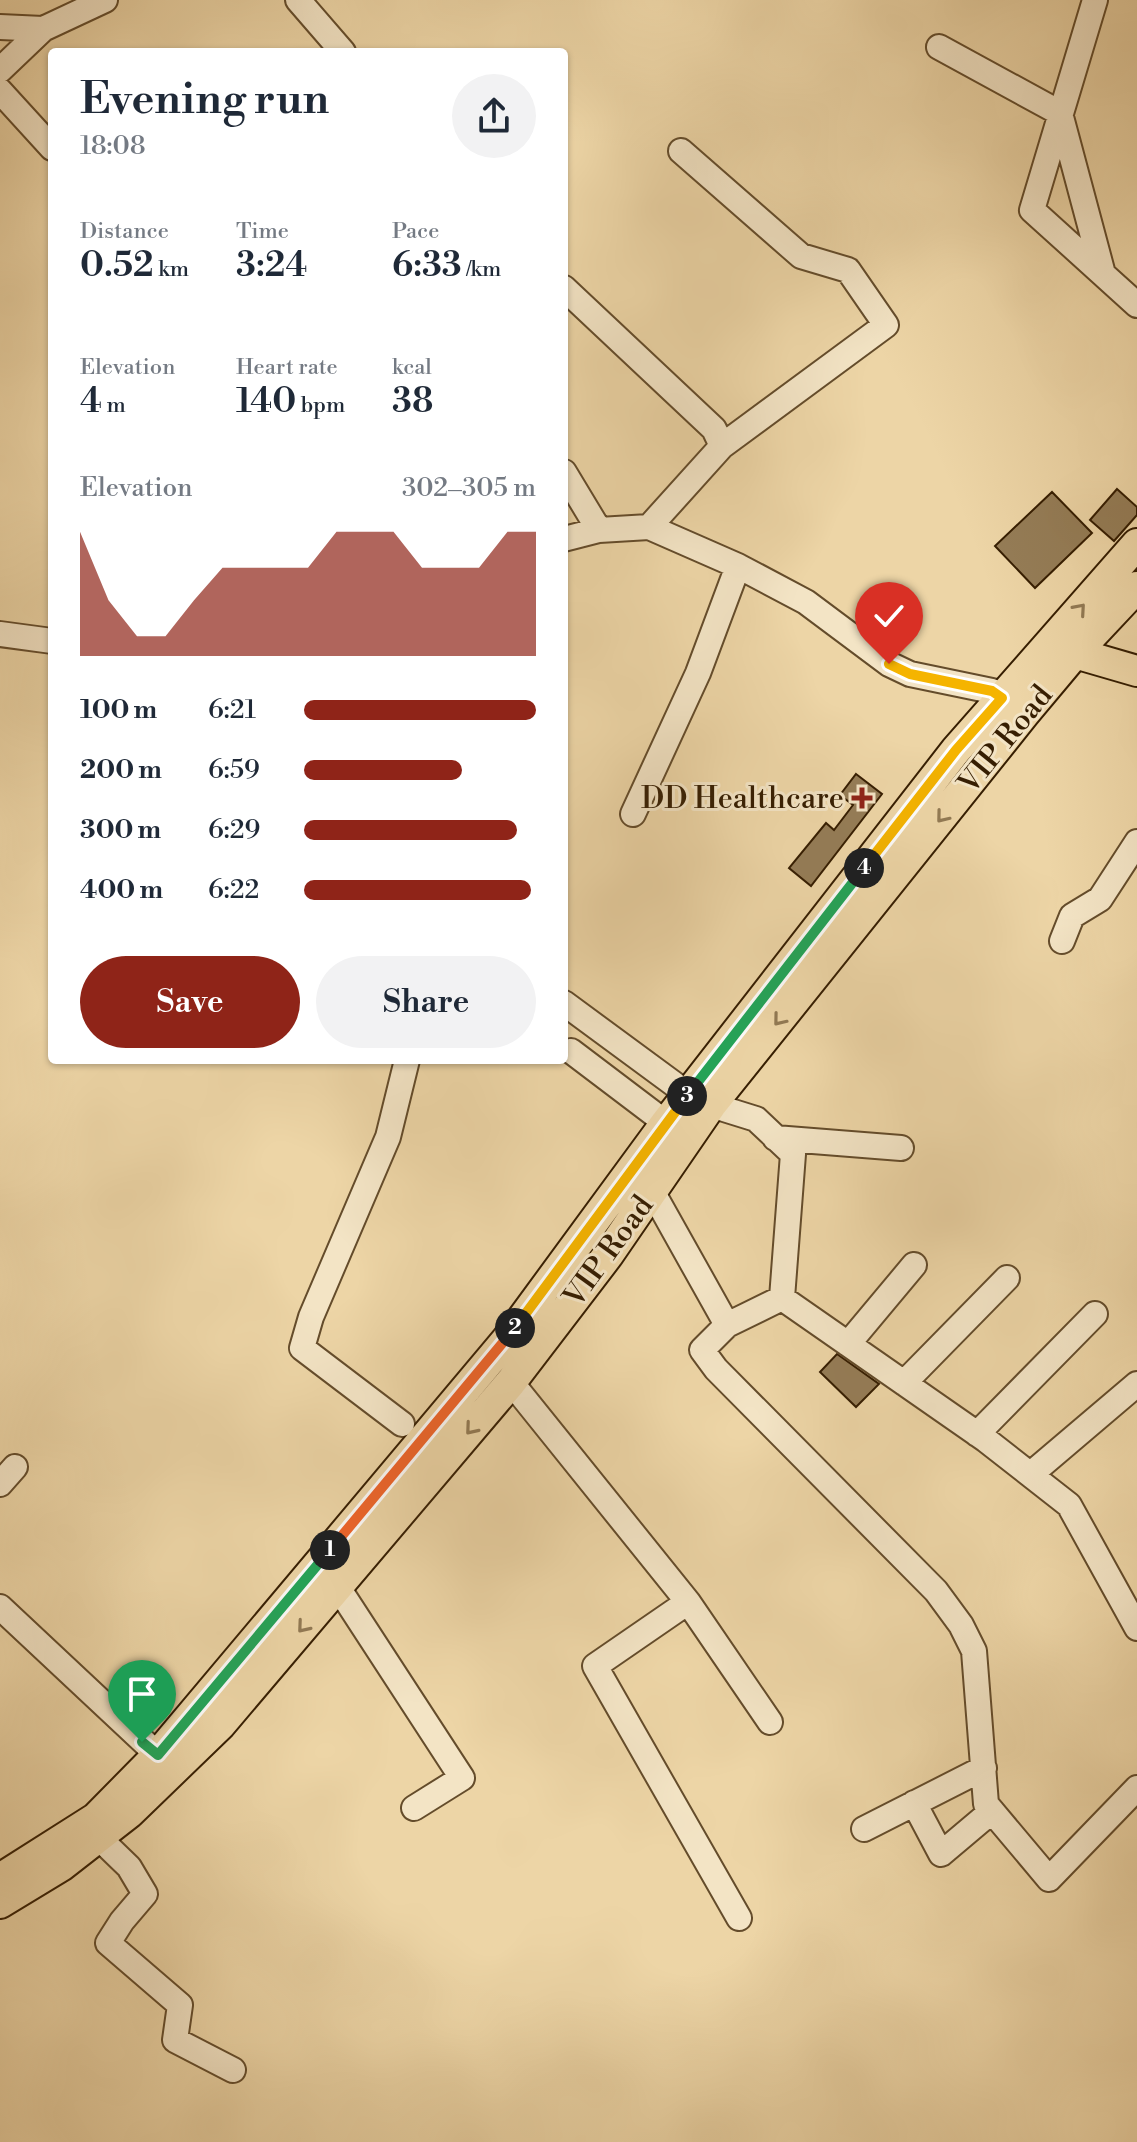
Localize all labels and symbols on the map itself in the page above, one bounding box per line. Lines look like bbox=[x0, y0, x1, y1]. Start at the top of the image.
pin bbox=[855, 582, 923, 664]
one-way arrow bbox=[1070, 603, 1085, 618]
street label: VIP Road bbox=[950, 678, 1061, 803]
place label: DD Healthcare bbox=[641, 780, 844, 818]
marker: DD Healthcare bbox=[851, 787, 873, 809]
one-way arrow bbox=[937, 808, 951, 823]
pin: 4 bbox=[844, 848, 884, 888]
one-way arrow bbox=[774, 1011, 789, 1025]
pin: 3 bbox=[667, 1076, 707, 1116]
street label: VIP Road bbox=[555, 1188, 662, 1316]
pin: 2 bbox=[495, 1308, 535, 1348]
one-way arrow bbox=[467, 1419, 481, 1434]
pin: 1 bbox=[310, 1530, 350, 1570]
one-way arrow bbox=[298, 1617, 313, 1632]
pin bbox=[108, 1660, 176, 1742]

